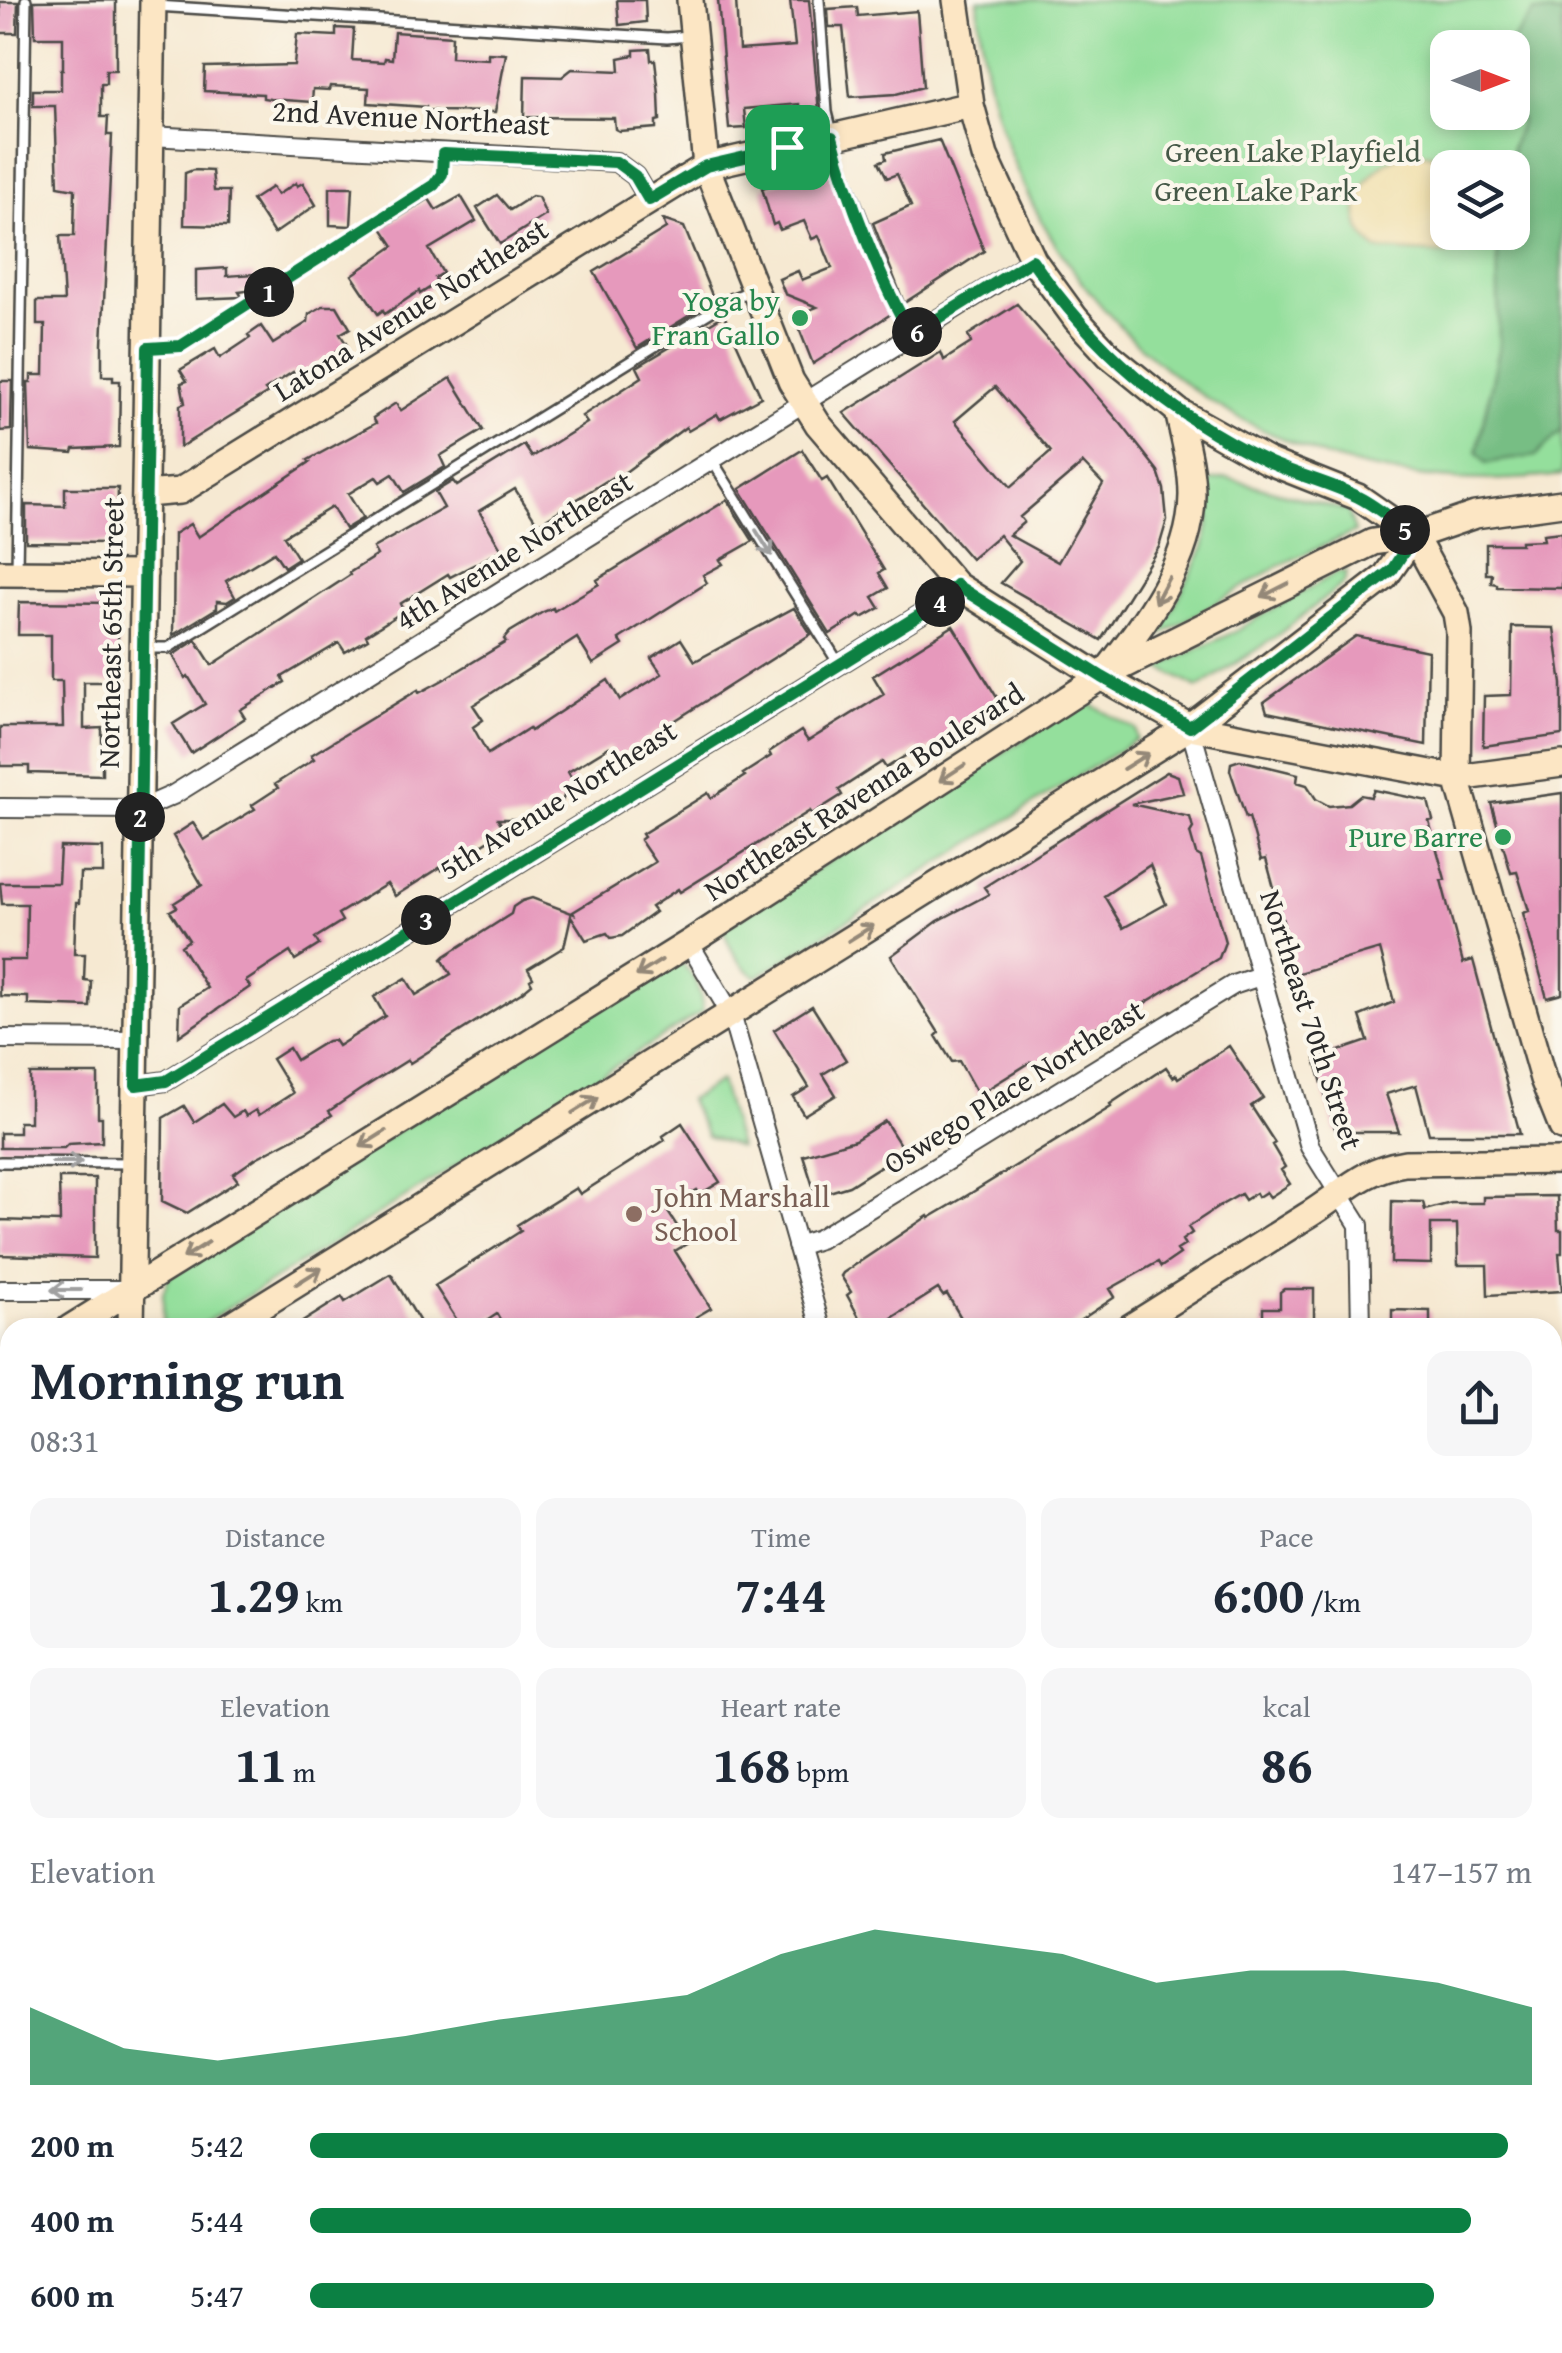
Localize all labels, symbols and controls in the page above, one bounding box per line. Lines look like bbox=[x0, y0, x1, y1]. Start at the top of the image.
north arrow bbox=[1430, 30, 1530, 130]
map controls bbox=[1430, 30, 1530, 250]
street label: 2nd Avenue Northeast bbox=[271, 88, 552, 146]
pin bbox=[745, 105, 830, 190]
icon: arrive bbox=[760, 120, 815, 175]
park label: Green Lake Playfield bbox=[1165, 129, 1421, 173]
button: layers bbox=[1430, 150, 1530, 250]
park label: Green Lake Park bbox=[1154, 168, 1358, 212]
street label: Latona Avenue Northeast bbox=[265, 206, 557, 412]
pin: 1 bbox=[244, 267, 294, 317]
text: 1 bbox=[262, 271, 276, 312]
place label: Yoga by Fran Gallo bbox=[652, 278, 780, 356]
marker: Yoga by Fran Gallo bbox=[789, 307, 811, 329]
pin: 6 bbox=[892, 307, 942, 357]
text: 6 bbox=[910, 311, 924, 352]
street label: 4th Avenue Northeast bbox=[386, 459, 641, 641]
street label: Northeast 65th Street bbox=[86, 497, 134, 769]
pin: 5 bbox=[1380, 505, 1430, 555]
text: 5 bbox=[1398, 509, 1412, 550]
one-way arrow bbox=[753, 528, 774, 557]
one-way arrow bbox=[1151, 575, 1171, 604]
pin: 4 bbox=[915, 577, 965, 627]
text: 4 bbox=[933, 581, 947, 622]
one-way arrow bbox=[1261, 581, 1291, 600]
street label: Northeast Ravenna Boulevard bbox=[695, 671, 1032, 911]
street label: 5th Avenue Northeast bbox=[430, 708, 685, 890]
one-way arrow bbox=[1121, 751, 1150, 771]
one-way arrow bbox=[939, 763, 967, 784]
pin: 2 bbox=[115, 792, 165, 842]
text: 2 bbox=[133, 796, 147, 837]
place label: Pure Barre bbox=[1349, 814, 1483, 858]
marker: Pure Barre bbox=[1492, 826, 1514, 848]
street label: Northeast 70th Street bbox=[1249, 884, 1375, 1156]
pin: 3 bbox=[401, 895, 451, 945]
text: 3 bbox=[419, 899, 433, 940]
one-way arrow bbox=[846, 923, 875, 943]
one-way arrow bbox=[636, 958, 664, 978]
street label: Oswego Place Northeast bbox=[875, 988, 1153, 1184]
one-way arrow bbox=[570, 1095, 599, 1115]
one-way arrow bbox=[360, 1129, 388, 1150]
one-way arrow bbox=[51, 1153, 83, 1172]
place label: John Marshall School bbox=[650, 1174, 830, 1252]
marker: John Marshall School bbox=[623, 1203, 645, 1225]
one-way arrow bbox=[182, 1239, 211, 1260]
one-way arrow bbox=[294, 1266, 323, 1286]
one-way arrow bbox=[50, 1280, 82, 1300]
text: Morning run bbox=[30, 1339, 344, 1419]
button: share bbox=[1427, 1351, 1532, 1456]
text: 08:31 bbox=[30, 1417, 99, 1464]
text: Distance bbox=[225, 1516, 326, 1557]
text: Time bbox=[751, 1516, 811, 1557]
text: Pace bbox=[1260, 1516, 1314, 1557]
text: 1.29 bbox=[208, 1557, 300, 1630]
text: 7:44 bbox=[735, 1557, 827, 1630]
text: 6:00 bbox=[1212, 1557, 1304, 1630]
text: km bbox=[300, 1581, 343, 1622]
text: /km bbox=[1304, 1581, 1361, 1622]
text: Elevation bbox=[221, 1686, 330, 1727]
text: Heart rate bbox=[721, 1686, 841, 1727]
text: kcal bbox=[1263, 1686, 1311, 1727]
text: 11 bbox=[235, 1727, 287, 1800]
text: 168 bbox=[713, 1727, 791, 1800]
text: 86 bbox=[1261, 1727, 1313, 1800]
text: m bbox=[287, 1751, 316, 1792]
text: bpm bbox=[791, 1751, 849, 1792]
text: Elevation bbox=[30, 1848, 155, 1895]
text: 147–157 m bbox=[1391, 1848, 1532, 1895]
text: 200 m bbox=[30, 2122, 114, 2169]
text: 5:42 bbox=[190, 2122, 244, 2169]
text: 400 m bbox=[30, 2197, 114, 2244]
text: 5:44 bbox=[190, 2197, 244, 2244]
text: 600 m bbox=[30, 2272, 114, 2319]
text: 5:47 bbox=[190, 2272, 244, 2319]

